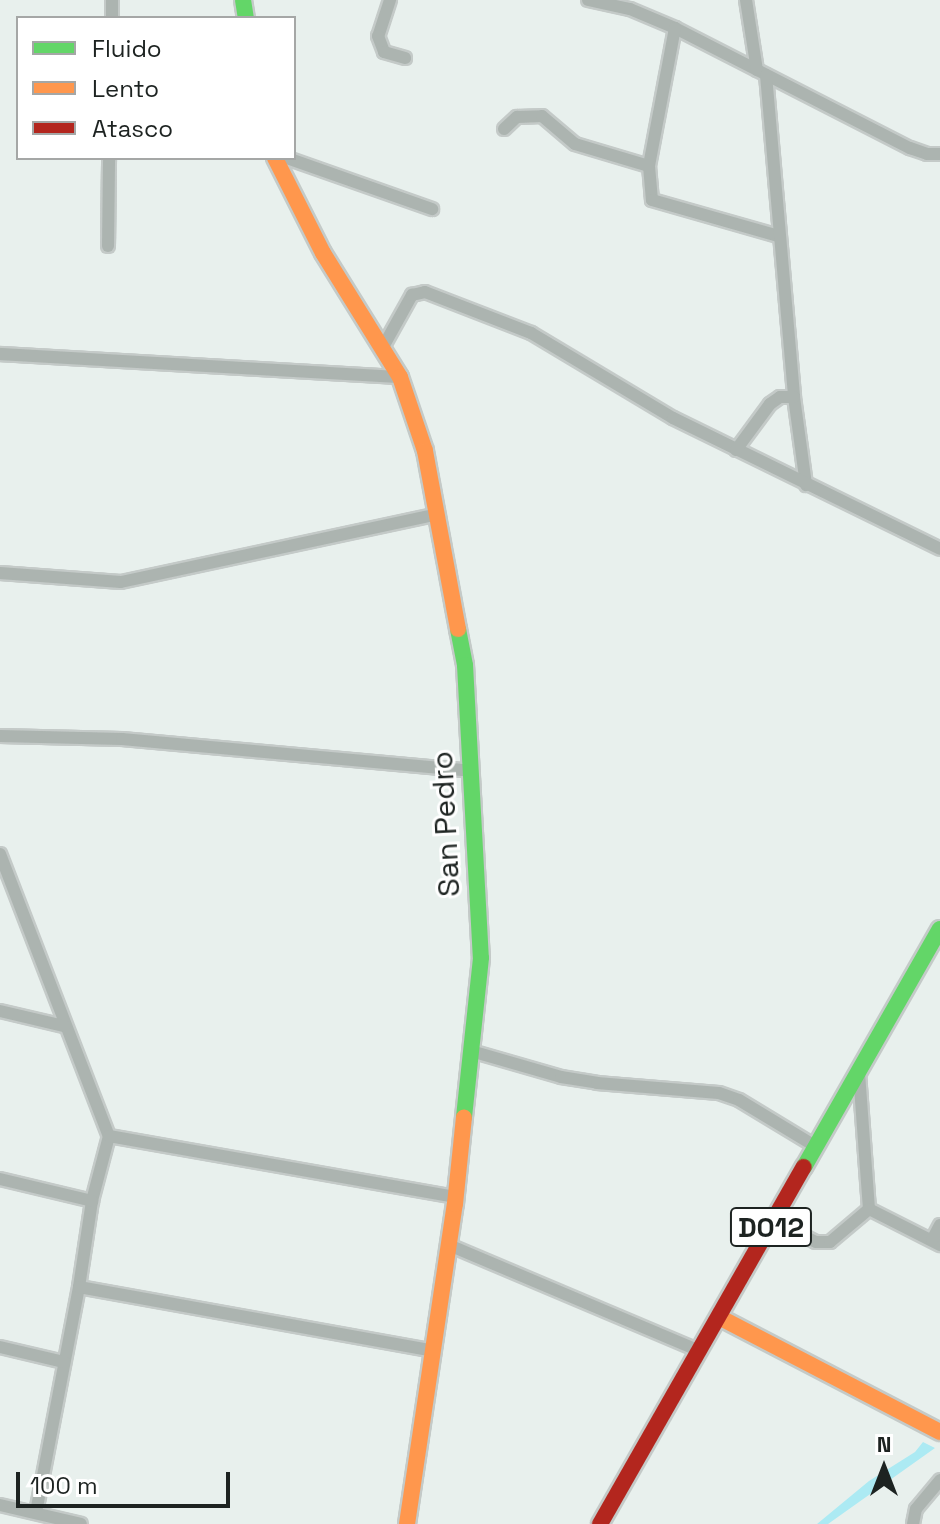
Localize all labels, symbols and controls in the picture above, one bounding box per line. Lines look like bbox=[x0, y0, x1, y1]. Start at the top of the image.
legend bbox=[16, 16, 296, 160]
text: Fluido bbox=[92, 33, 162, 64]
text: Lento bbox=[92, 73, 159, 104]
text: Atasco bbox=[92, 113, 173, 144]
street label: San Pedro bbox=[424, 750, 468, 898]
road number: D012 bbox=[729, 1203, 813, 1251]
north arrow bbox=[844, 1428, 924, 1508]
text: N bbox=[877, 1430, 891, 1458]
scale bar bbox=[20, 1456, 234, 1506]
text: 100 m bbox=[30, 1470, 98, 1501]

